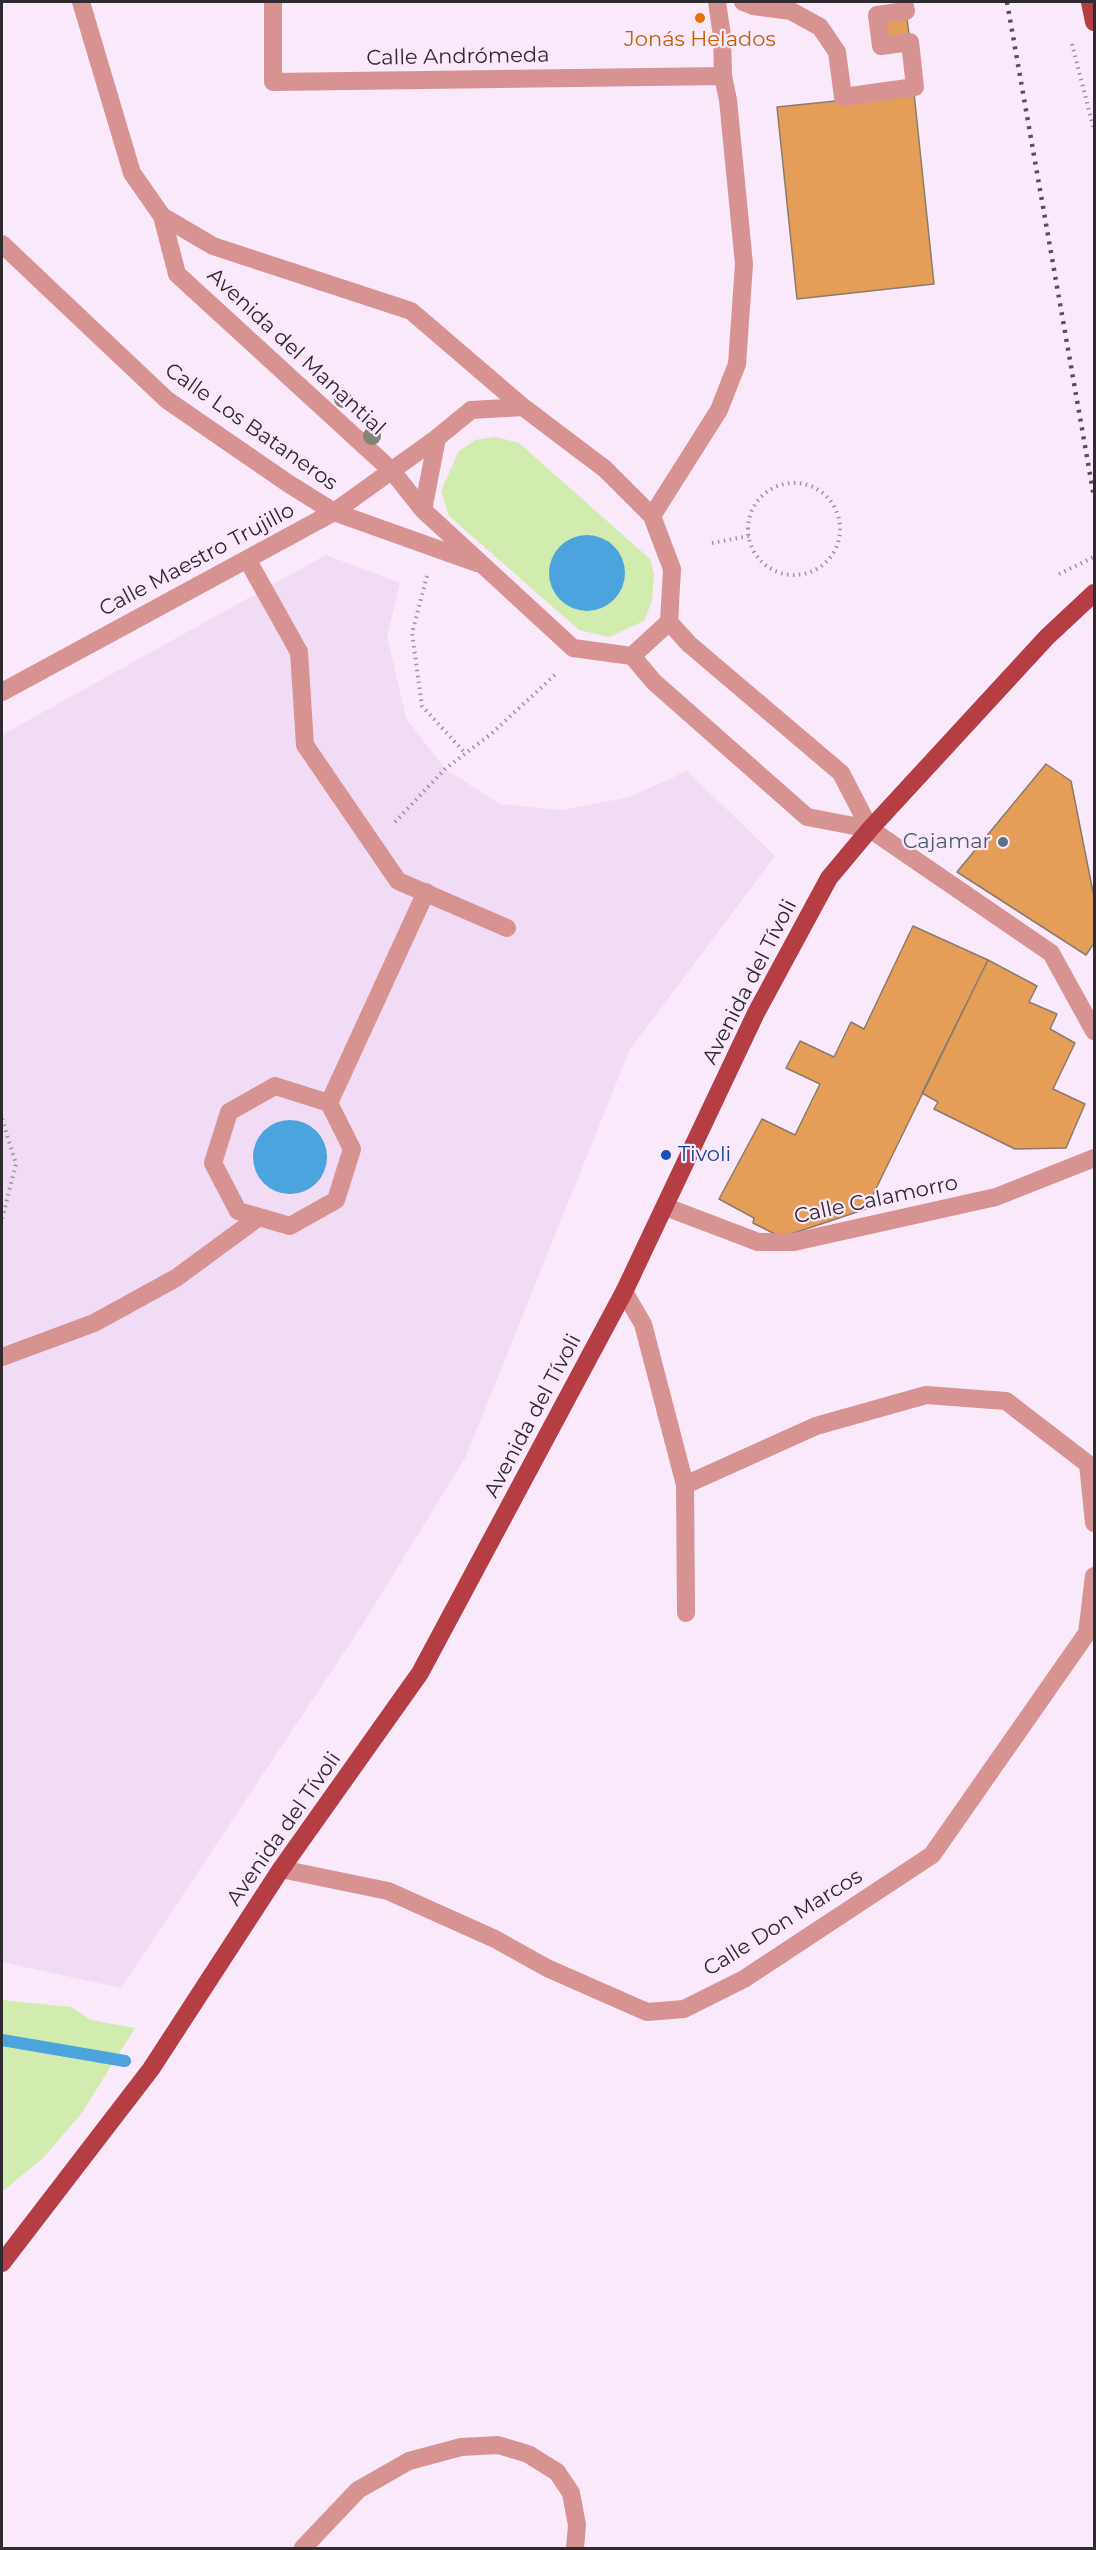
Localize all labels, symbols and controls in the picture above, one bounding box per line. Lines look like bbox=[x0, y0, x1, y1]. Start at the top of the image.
marker: Jonás Helados bbox=[693, 11, 707, 25]
place label: Jonás Helados bbox=[624, 27, 776, 53]
street label: Calle Andrómeda bbox=[366, 43, 550, 71]
street label: Avenida del Manantial bbox=[202, 263, 390, 441]
street label: Calle Los Bataneros bbox=[160, 358, 342, 496]
street label: Calle Maestro Trujillo bbox=[95, 498, 299, 622]
place label: Cajamar bbox=[903, 829, 991, 855]
marker: Cajamar bbox=[996, 835, 1010, 849]
street label: Avenida del Tívoli bbox=[698, 895, 802, 1069]
place label: Tivoli bbox=[678, 1142, 731, 1168]
marker: Tivoli bbox=[659, 1148, 673, 1162]
street label: Calle Calamorro bbox=[792, 1170, 960, 1230]
street label: Avenida del Tívoli bbox=[479, 1330, 587, 1502]
street label: Avenida del Tívoli bbox=[222, 1747, 346, 1911]
street label: Calle Don Marcos bbox=[699, 1864, 867, 1982]

